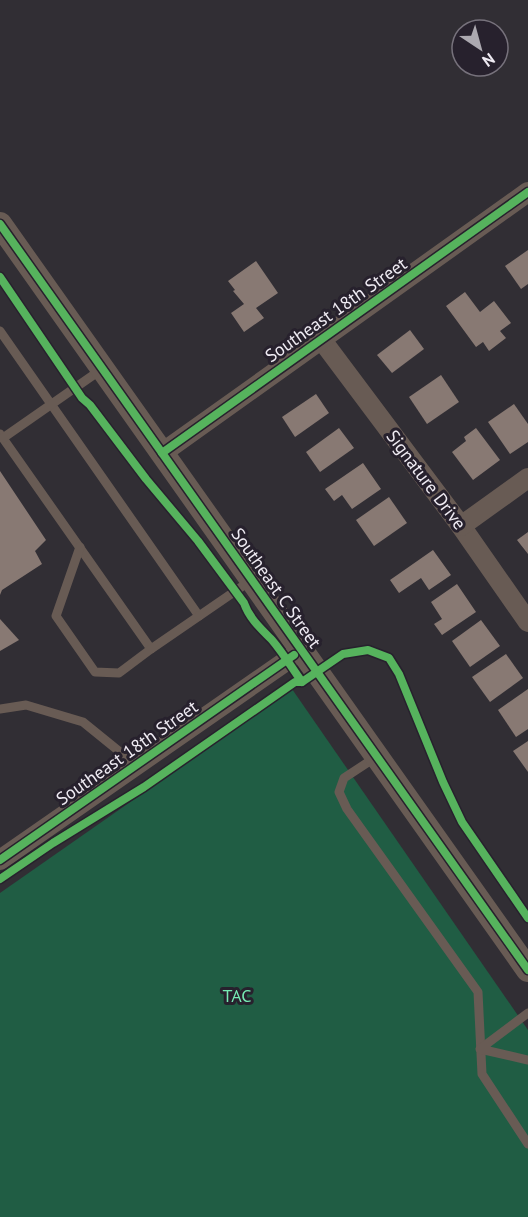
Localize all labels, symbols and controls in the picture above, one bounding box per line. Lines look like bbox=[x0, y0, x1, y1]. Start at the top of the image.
north arrow bbox=[450, 18, 510, 78]
text: N bbox=[479, 49, 499, 71]
street label: Southeast 18th Street bbox=[260, 252, 411, 367]
street label: Signature Drive bbox=[381, 425, 471, 534]
street label: Southeast C Street bbox=[226, 523, 326, 652]
street label: Southeast 18th Street bbox=[51, 695, 202, 810]
park label: TAC bbox=[222, 984, 252, 1007]

